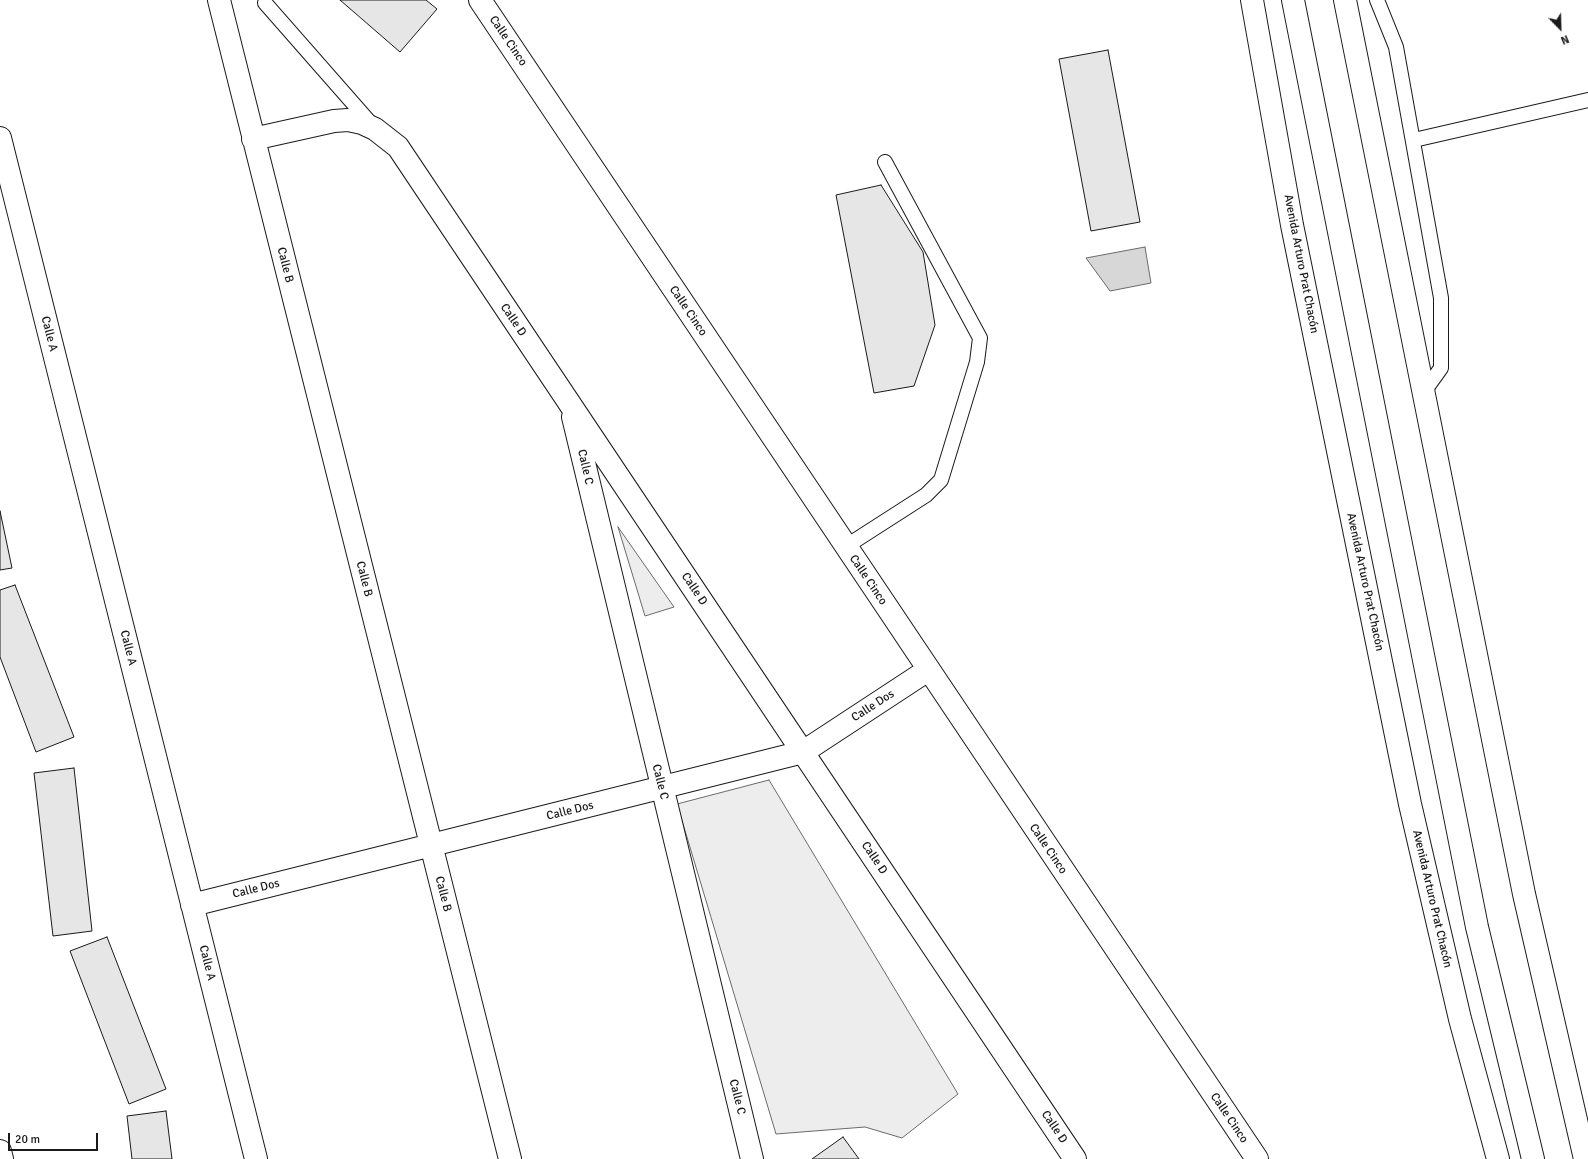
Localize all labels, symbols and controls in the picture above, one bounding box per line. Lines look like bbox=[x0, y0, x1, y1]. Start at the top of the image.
north arrow bbox=[1540, 8, 1580, 48]
street label: Calle Cinco bbox=[486, 13, 530, 69]
text: N bbox=[1559, 32, 1571, 47]
street label: Avenida Arturo Prat Chacón bbox=[1280, 193, 1322, 335]
street label: Calle B bbox=[274, 246, 296, 284]
street label: Calle Cinco bbox=[666, 283, 710, 339]
street label: Calle D bbox=[497, 301, 529, 339]
street label: Calle A bbox=[38, 315, 60, 353]
street label: Calle C bbox=[574, 448, 596, 486]
street label: Avenida Arturo Prat Chacón bbox=[1343, 511, 1387, 653]
street label: Calle Cinco bbox=[846, 552, 890, 608]
street label: Calle B bbox=[353, 560, 375, 598]
street label: Calle D bbox=[678, 570, 710, 608]
street label: Calle A bbox=[117, 629, 139, 667]
street label: Calle Dos bbox=[849, 687, 897, 725]
street label: Calle C bbox=[649, 763, 671, 801]
street label: Calle Dos bbox=[545, 798, 595, 824]
street label: Calle Cinco bbox=[1026, 821, 1070, 877]
street label: Avenida Arturo Prat Chacón bbox=[1409, 829, 1455, 969]
street label: Calle D bbox=[858, 839, 890, 877]
street label: Calle B bbox=[432, 875, 454, 913]
street label: Calle Dos bbox=[231, 876, 281, 902]
street label: Calle A bbox=[196, 944, 218, 982]
street label: Calle C bbox=[726, 1078, 748, 1116]
street label: Calle Cinco bbox=[1207, 1090, 1251, 1146]
street label: Calle D bbox=[1038, 1108, 1070, 1146]
scale bar bbox=[10, 1125, 100, 1151]
text: 20 m bbox=[15, 1132, 40, 1147]

